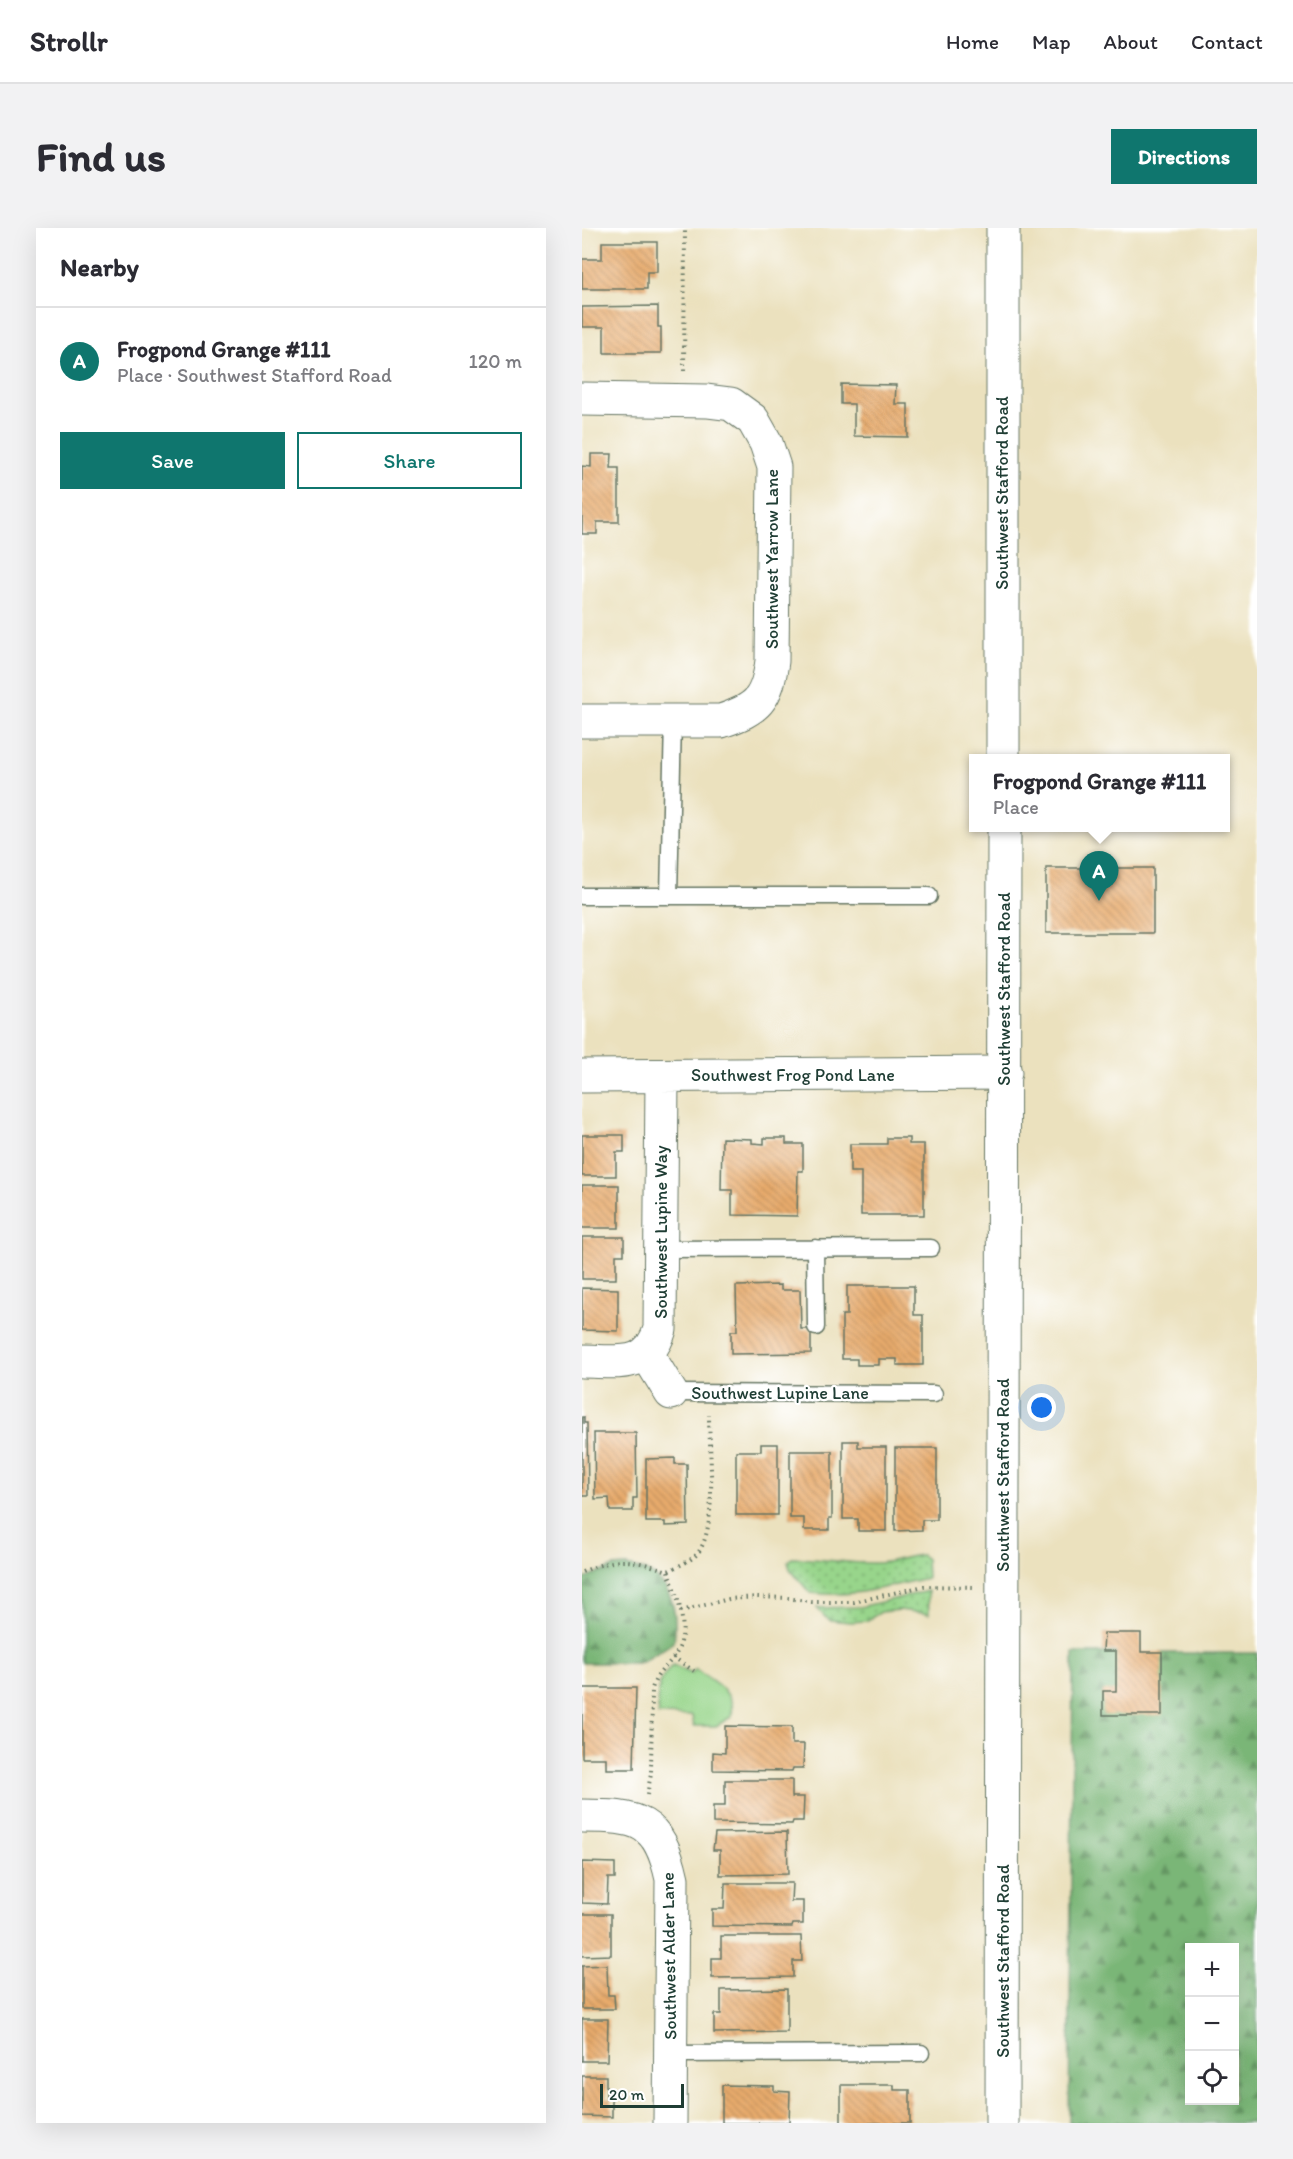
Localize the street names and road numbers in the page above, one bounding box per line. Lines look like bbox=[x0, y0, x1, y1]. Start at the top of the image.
street label: Southwest Stafford Road bbox=[991, 396, 1013, 590]
street label: Southwest Yarrow Lane bbox=[761, 469, 783, 649]
street label: Southwest Stafford Road bbox=[993, 892, 1015, 1086]
street label: Southwest Frog Pond Lane bbox=[691, 1064, 895, 1086]
street label: Southwest Lupine Way bbox=[650, 1145, 672, 1319]
street label: Southwest Stafford Road bbox=[992, 1378, 1014, 1572]
street label: Southwest Lupine Lane bbox=[691, 1382, 869, 1404]
street label: Southwest Stafford Road bbox=[992, 1864, 1014, 2058]
street label: Southwest Alder Lane bbox=[657, 1872, 681, 2040]

